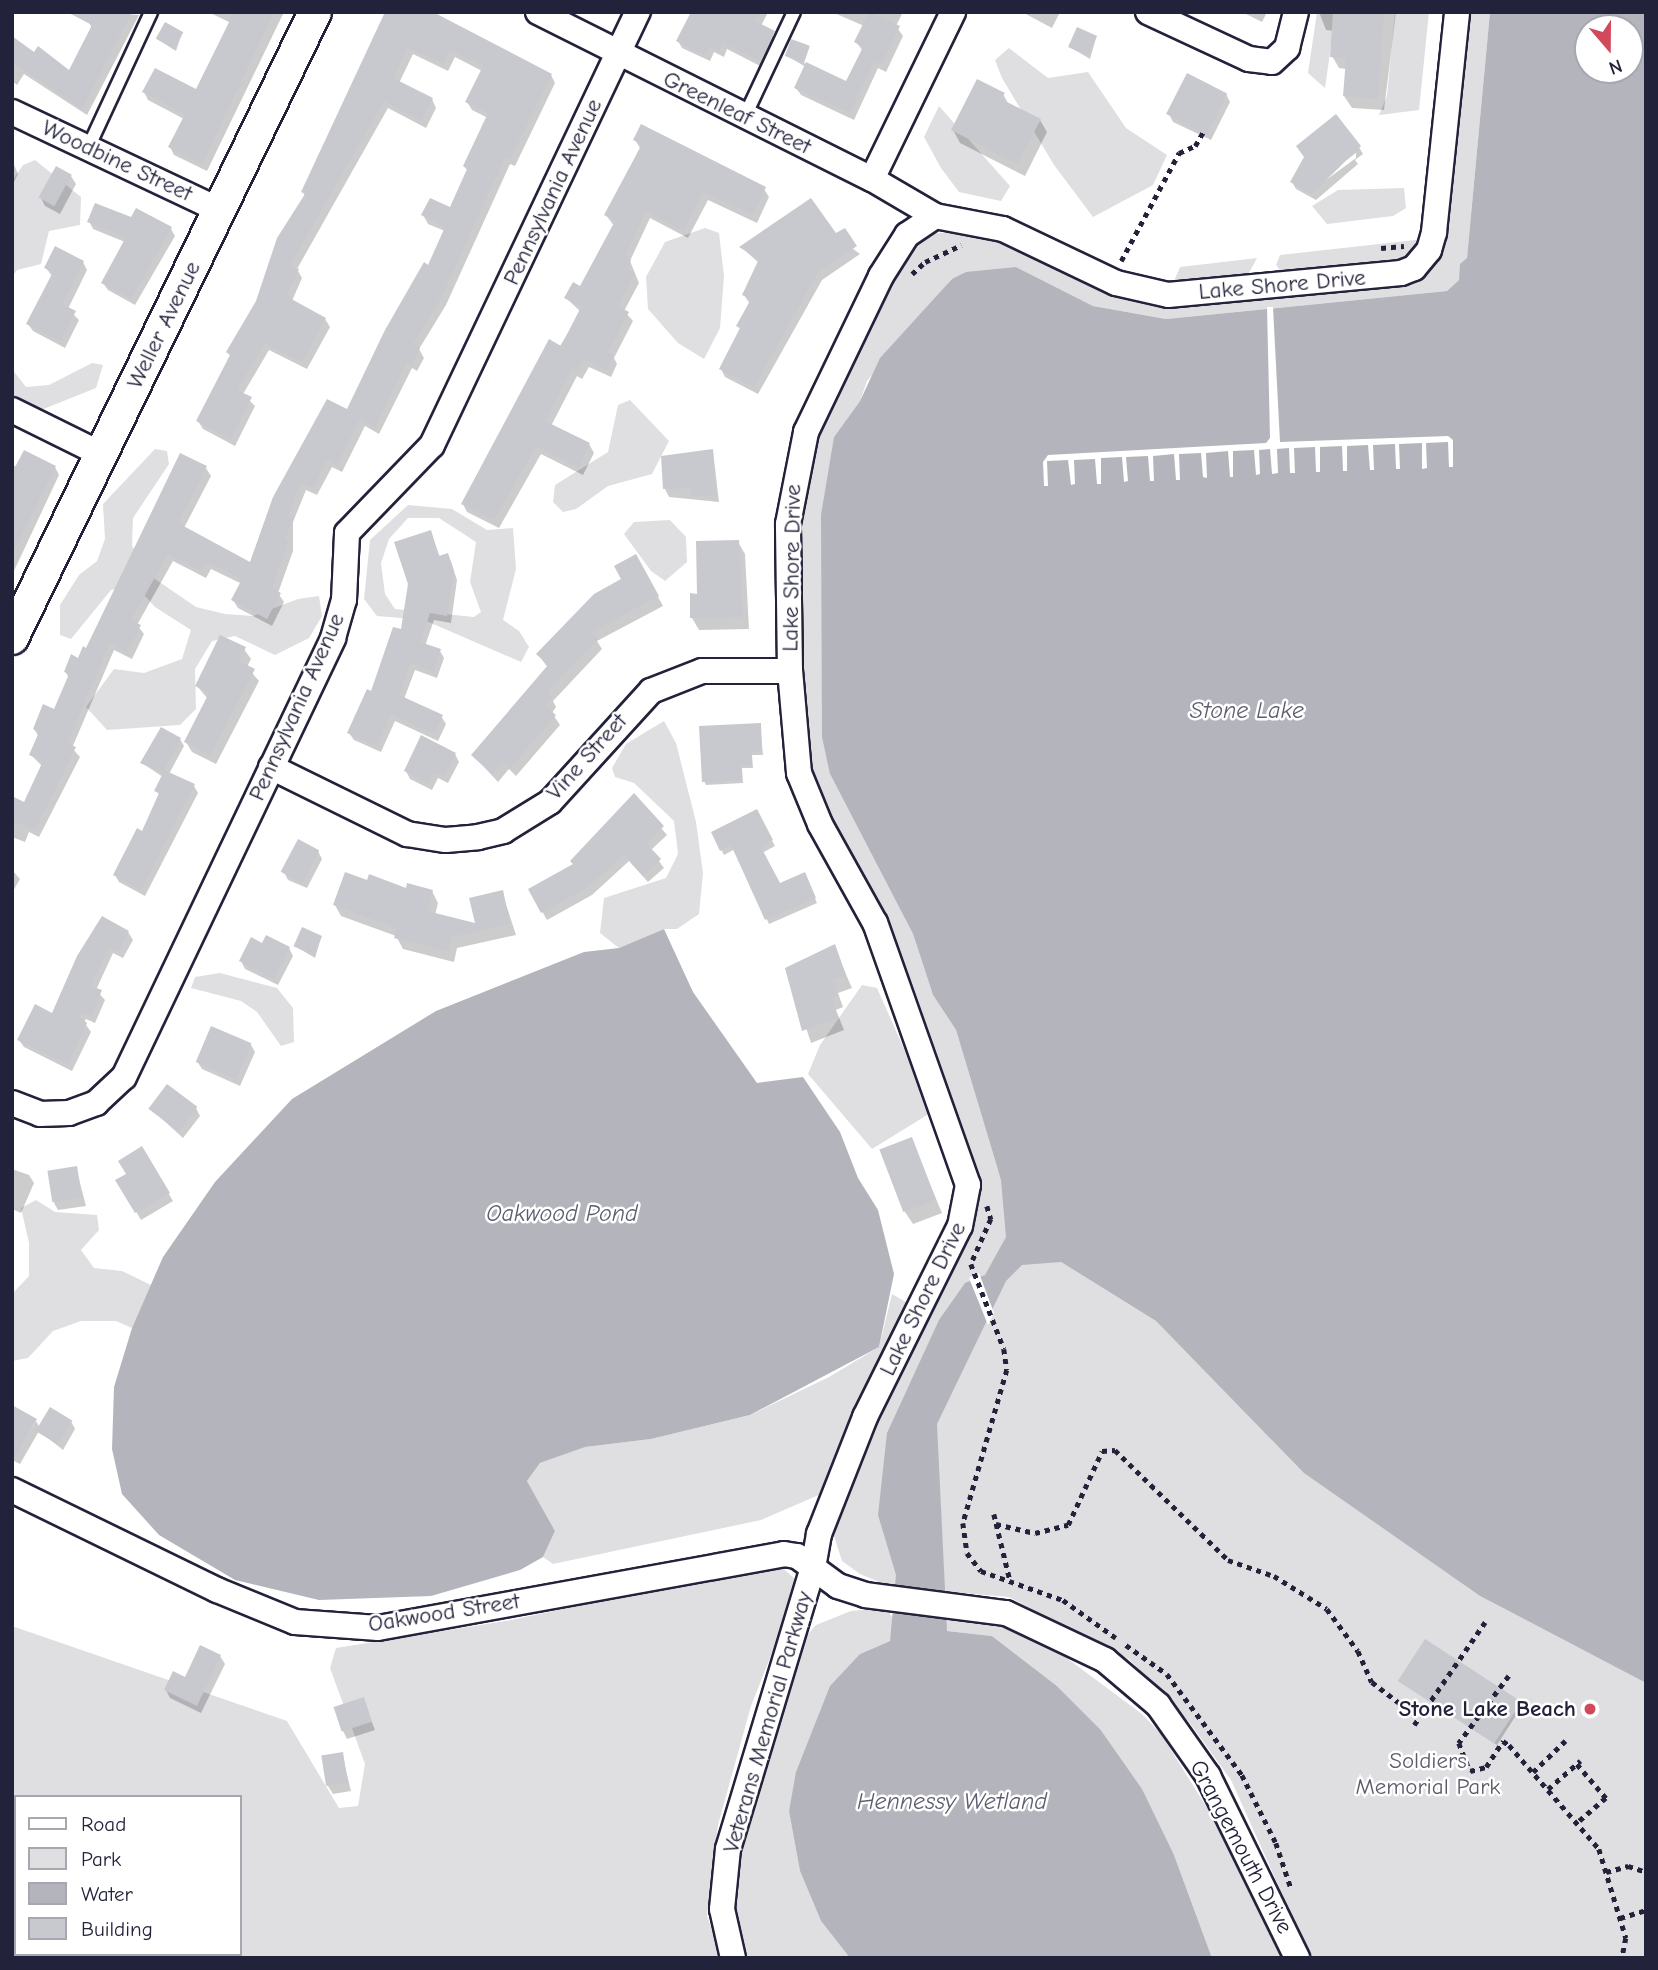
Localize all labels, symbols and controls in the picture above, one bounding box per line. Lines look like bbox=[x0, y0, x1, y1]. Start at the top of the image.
north arrow bbox=[1574, 14, 1644, 84]
text: N bbox=[1606, 54, 1625, 79]
street label: Greenleaf Street bbox=[659, 65, 815, 161]
street label: Pennsylvania Avenue bbox=[498, 94, 608, 290]
street label: Woodbine Street bbox=[37, 114, 197, 208]
street label: Weller Avenue bbox=[121, 257, 207, 393]
street label: Lake Shore Drive bbox=[1197, 264, 1367, 306]
street label: Lake Shore Drive bbox=[777, 484, 807, 652]
street label: Pennsylvania Avenue bbox=[243, 609, 351, 805]
water label: Stone Lake bbox=[1190, 697, 1304, 725]
street label: Vine Street bbox=[541, 708, 633, 806]
water label: Oakwood Pond bbox=[486, 1200, 638, 1228]
street label: Lake Shore Drive bbox=[874, 1218, 972, 1380]
street label: Oakwood Street bbox=[366, 1587, 522, 1639]
street label: Veterans Memorial Parkway bbox=[717, 1588, 819, 1856]
place label: Stone Lake Beach bbox=[1399, 1695, 1576, 1723]
marker: Stone Lake Beach bbox=[1582, 1701, 1598, 1717]
park label: Soldiers Memorial Park bbox=[1356, 1747, 1500, 1801]
street label: Grangemouth Drive bbox=[1184, 1756, 1298, 1938]
water label: Hennessy Wetland bbox=[857, 1788, 1047, 1816]
legend bbox=[14, 1795, 242, 1956]
text: Road bbox=[81, 1812, 126, 1836]
text: Park bbox=[81, 1847, 121, 1871]
text: Water bbox=[81, 1882, 133, 1906]
text: Building bbox=[81, 1917, 153, 1941]

